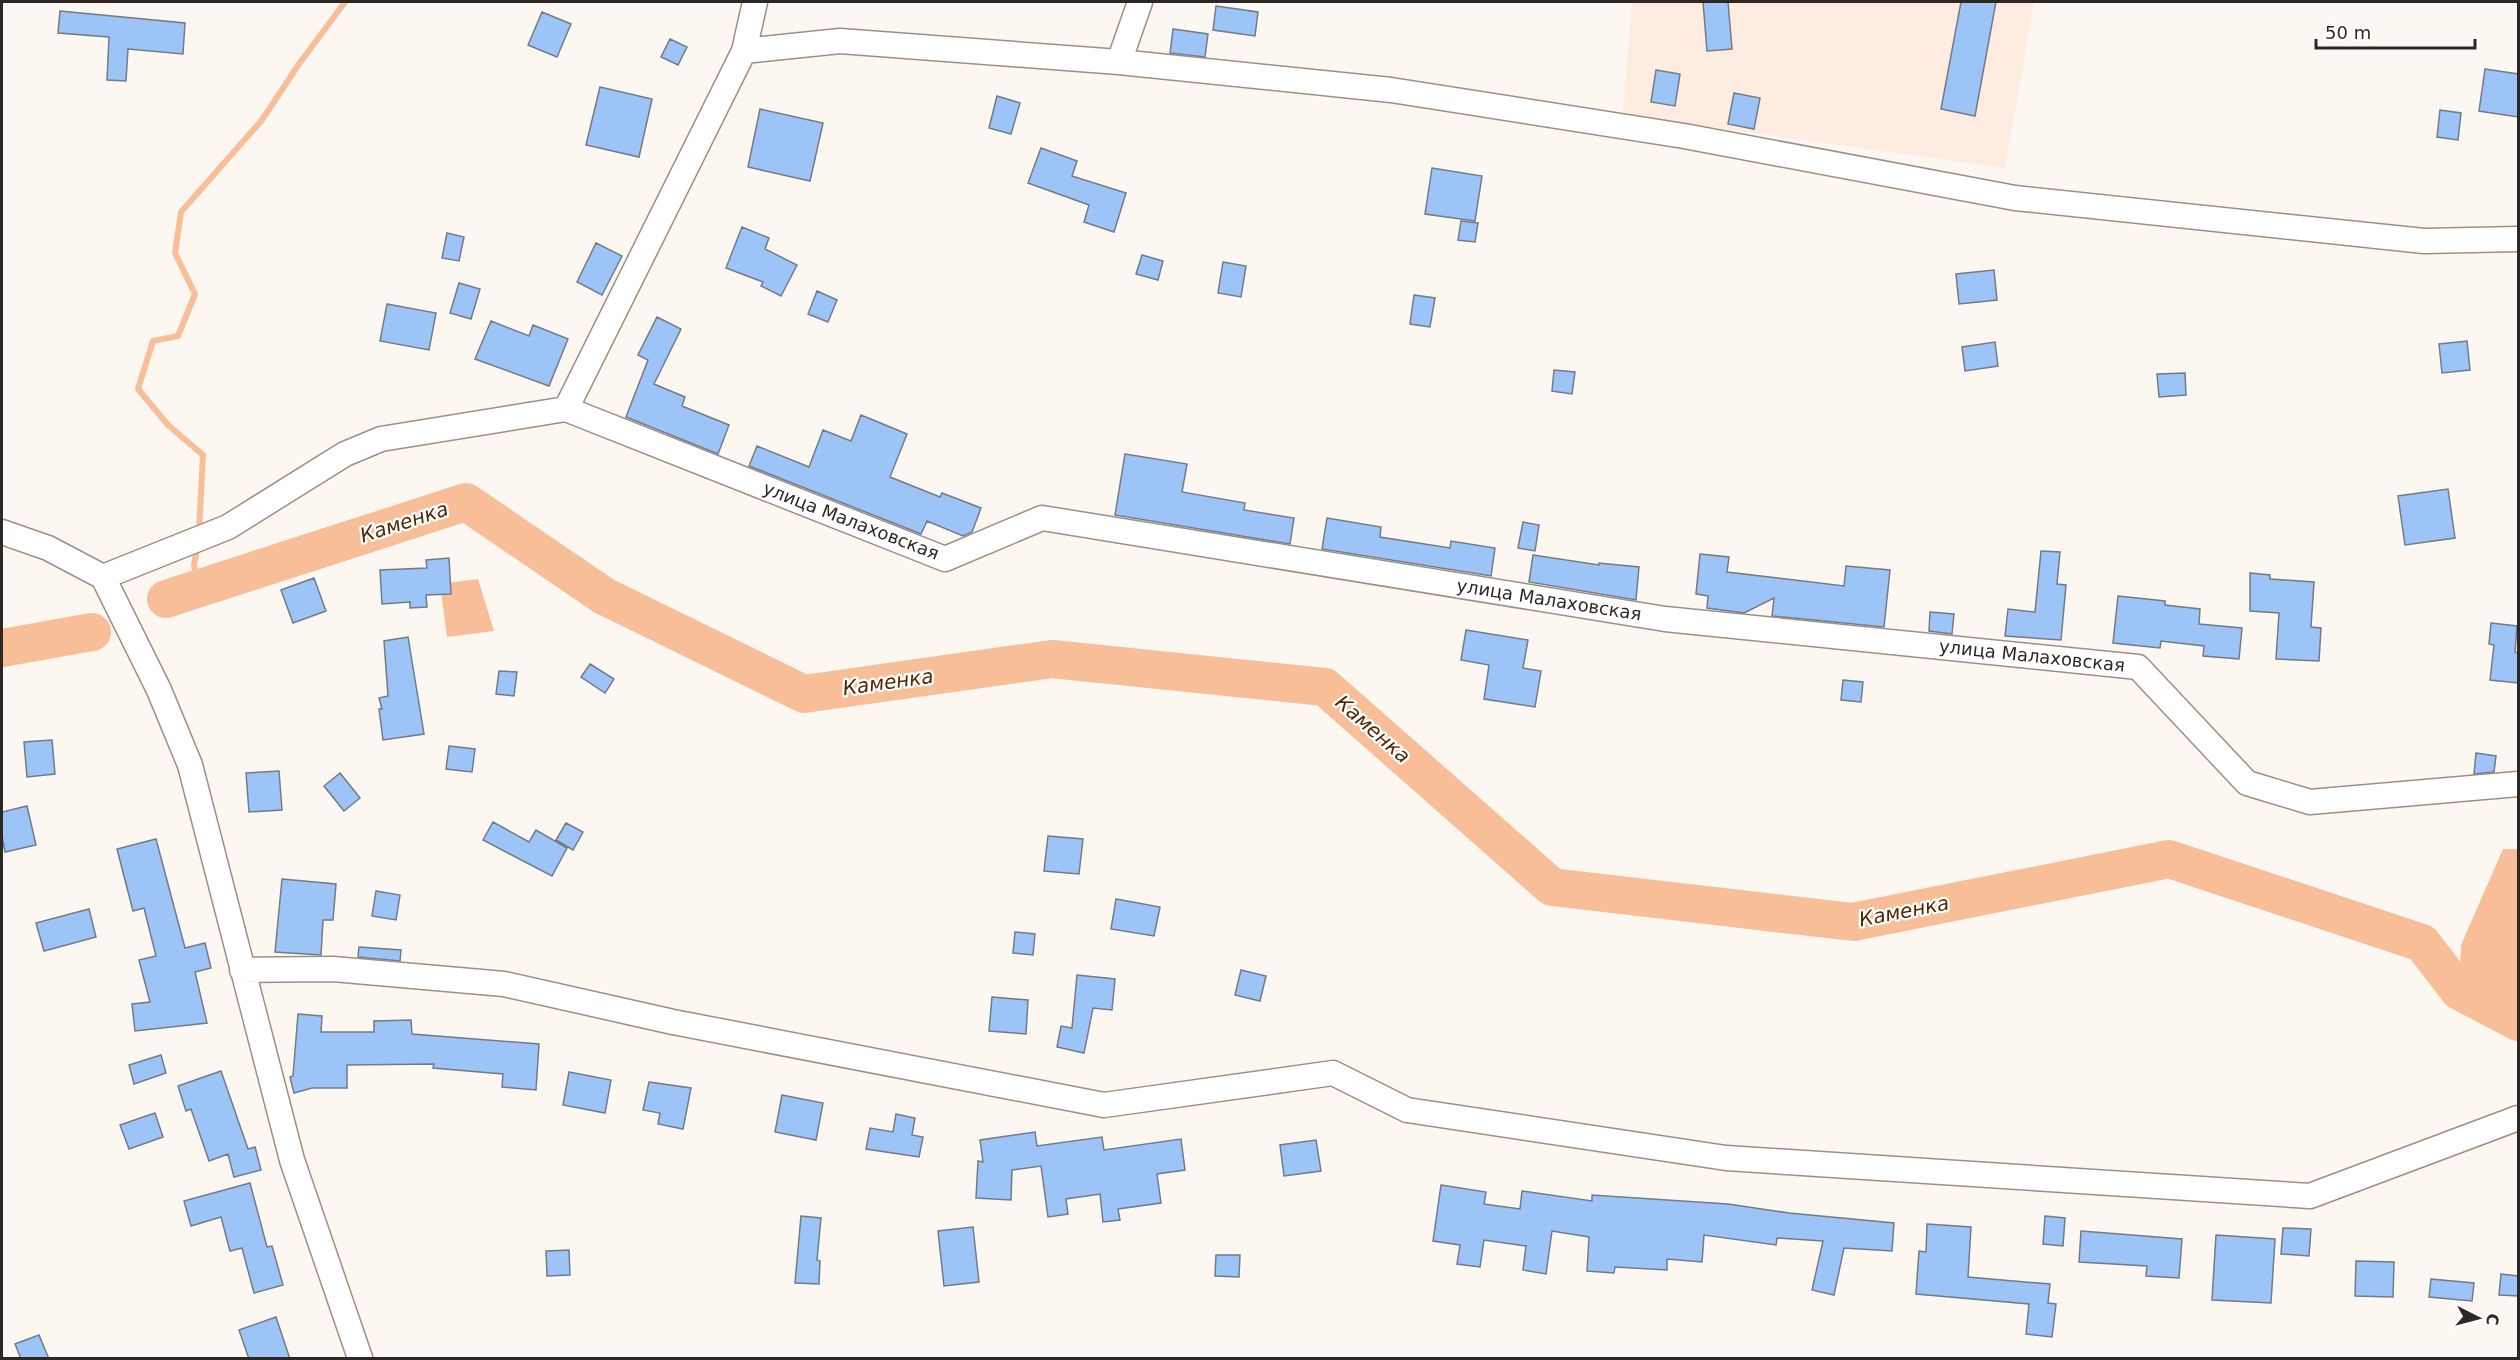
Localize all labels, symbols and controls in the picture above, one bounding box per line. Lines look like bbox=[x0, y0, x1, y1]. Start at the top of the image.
scale bar bbox=[2316, 12, 2475, 50]
text: 50 m bbox=[2325, 22, 2371, 43]
street label: улица Малаховская bbox=[760, 477, 942, 564]
water label: Каменка bbox=[357, 496, 451, 548]
street label: улица Малаховская bbox=[1455, 575, 1643, 624]
street label: улица Малаховская bbox=[1938, 635, 2126, 676]
water label: Каменка bbox=[841, 664, 935, 700]
water label: Каменка bbox=[1331, 690, 1415, 768]
water label: Каменка bbox=[1857, 891, 1951, 931]
north arrow bbox=[2448, 1288, 2508, 1348]
text: С bbox=[2482, 1313, 2502, 1326]

